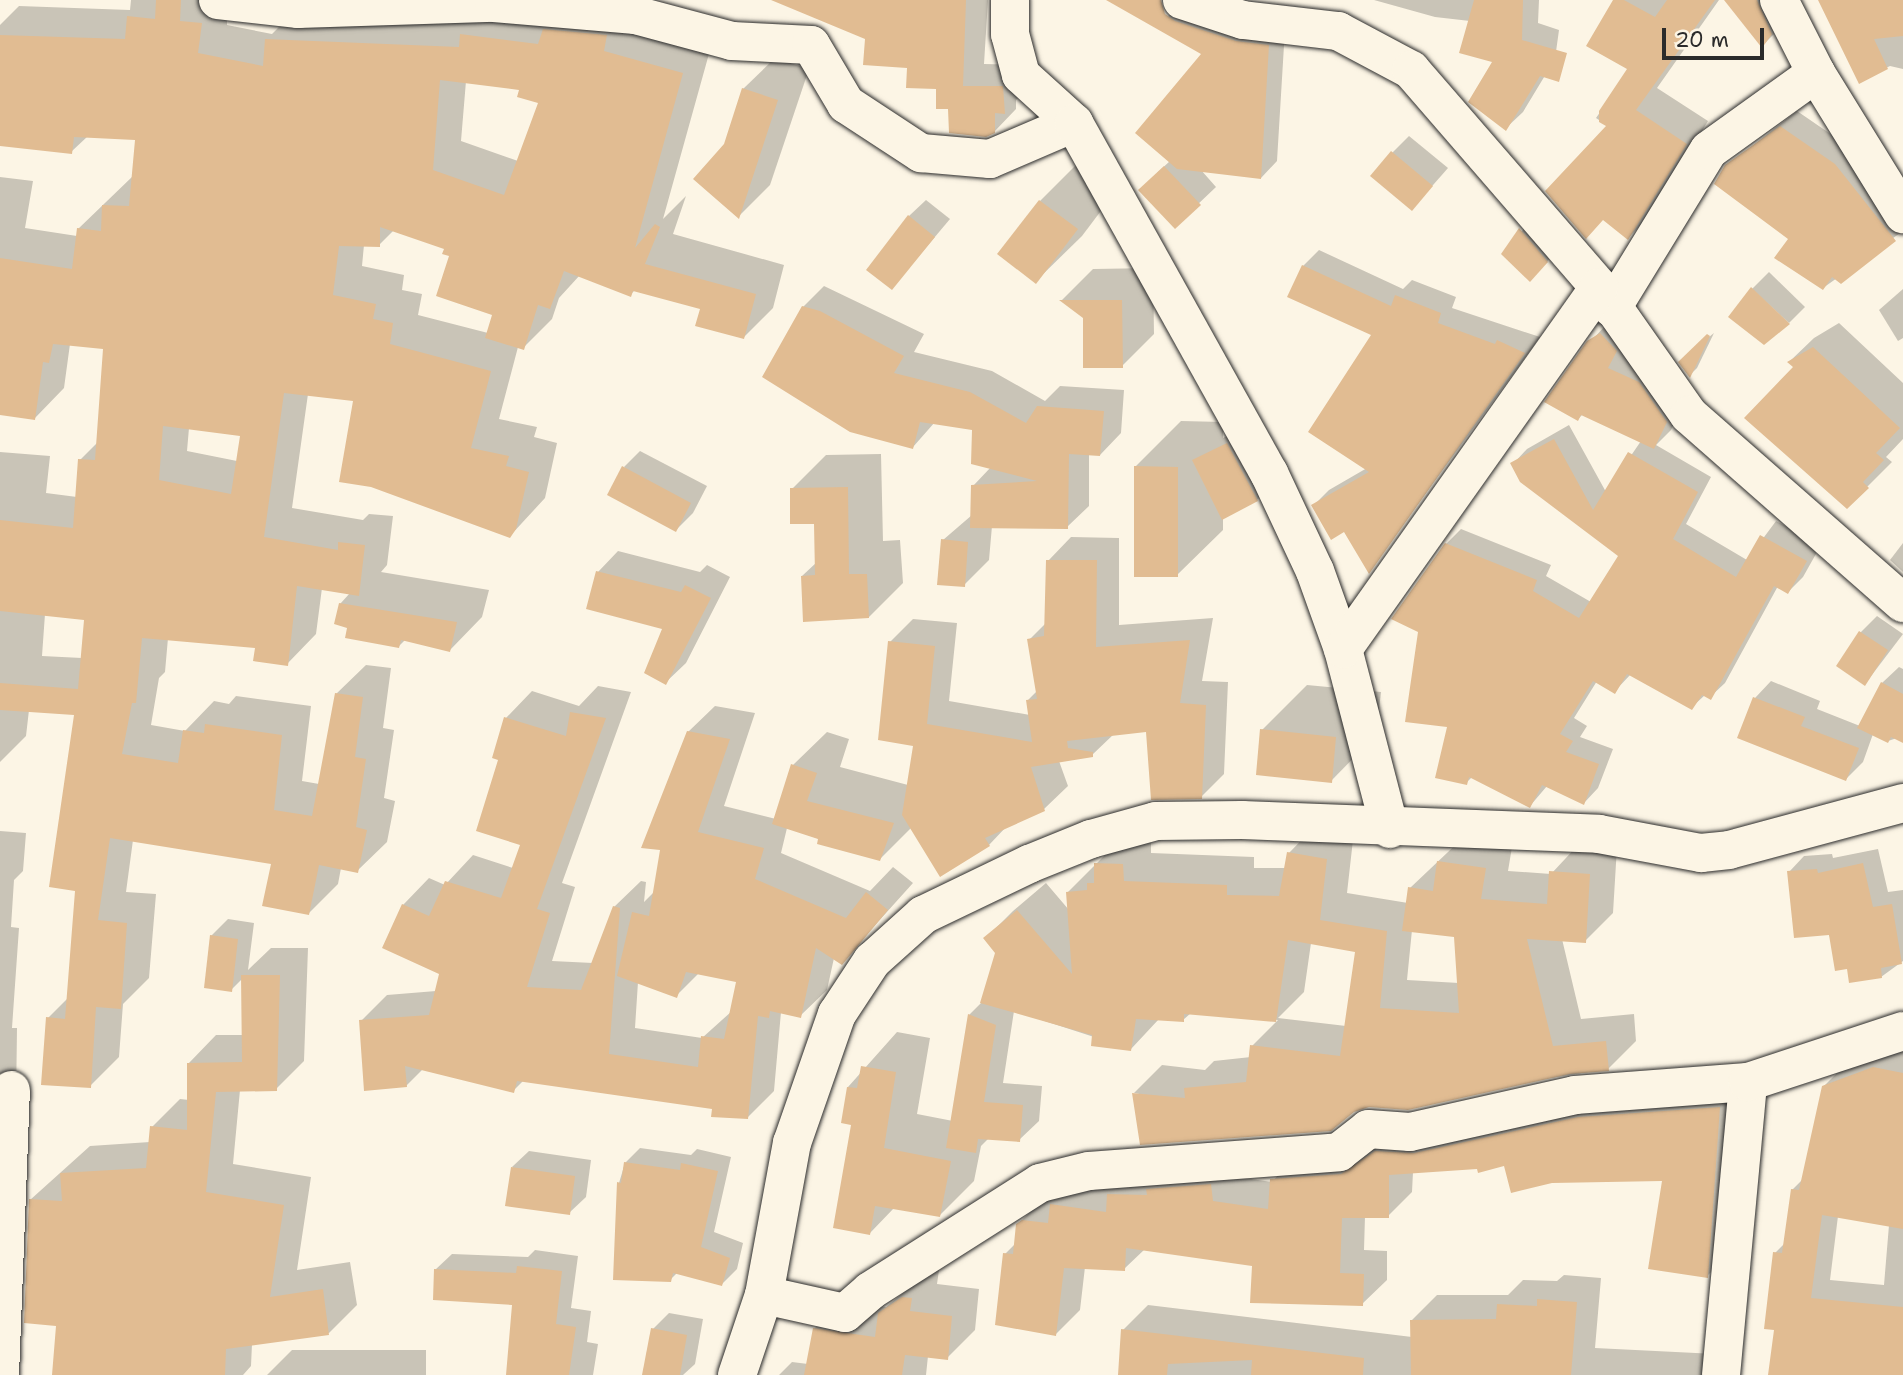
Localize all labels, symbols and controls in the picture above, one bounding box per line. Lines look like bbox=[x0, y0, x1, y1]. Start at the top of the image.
scale bar bbox=[1665, 14, 1766, 58]
text: 20 m bbox=[1675, 26, 1729, 54]

